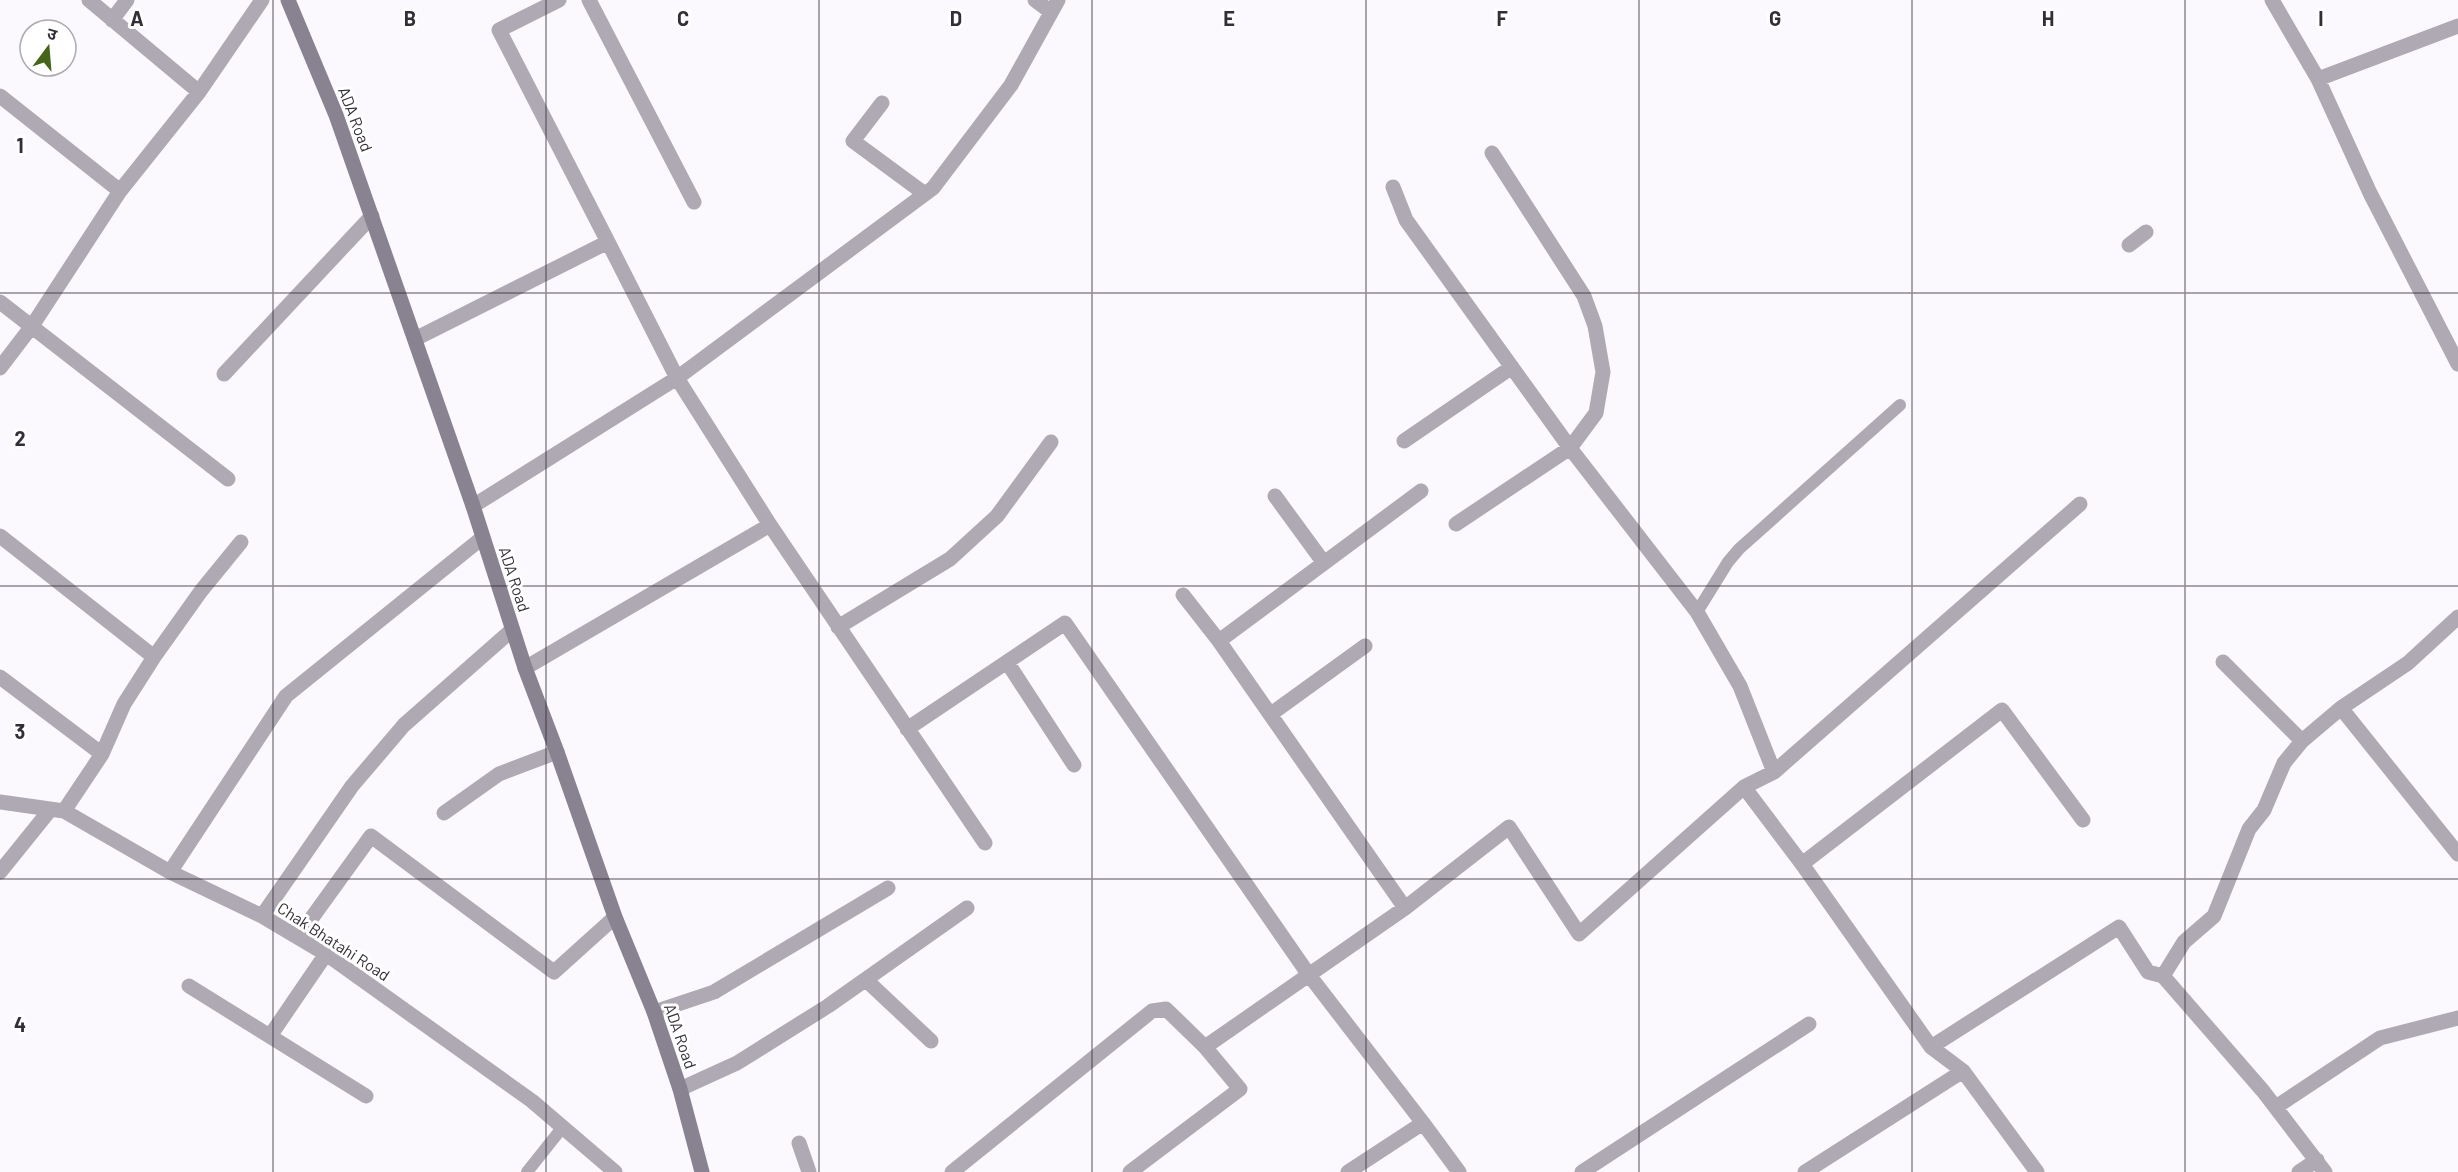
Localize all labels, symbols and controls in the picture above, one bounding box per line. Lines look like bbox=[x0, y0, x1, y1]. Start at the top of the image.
text: A bbox=[130, 6, 144, 30]
text: B bbox=[404, 6, 416, 30]
text: C bbox=[677, 6, 689, 30]
text: D bbox=[950, 6, 962, 30]
text: E bbox=[1223, 6, 1235, 30]
text: F bbox=[1496, 6, 1508, 30]
text: G bbox=[1769, 6, 1781, 30]
text: H bbox=[2042, 6, 2054, 30]
text: I bbox=[2318, 6, 2324, 30]
north arrow bbox=[18, 18, 78, 78]
text: उ bbox=[45, 23, 60, 44]
street label: ADA Road bbox=[335, 84, 377, 154]
text: 1 bbox=[16, 133, 24, 157]
text: 2 bbox=[14, 426, 26, 450]
street label: ADA Road bbox=[496, 544, 534, 614]
text: 3 bbox=[15, 719, 25, 743]
street label: Chak Bhatahi Road bbox=[274, 898, 394, 984]
street label: ADA Road bbox=[661, 1001, 701, 1071]
text: 4 bbox=[14, 1012, 26, 1036]

